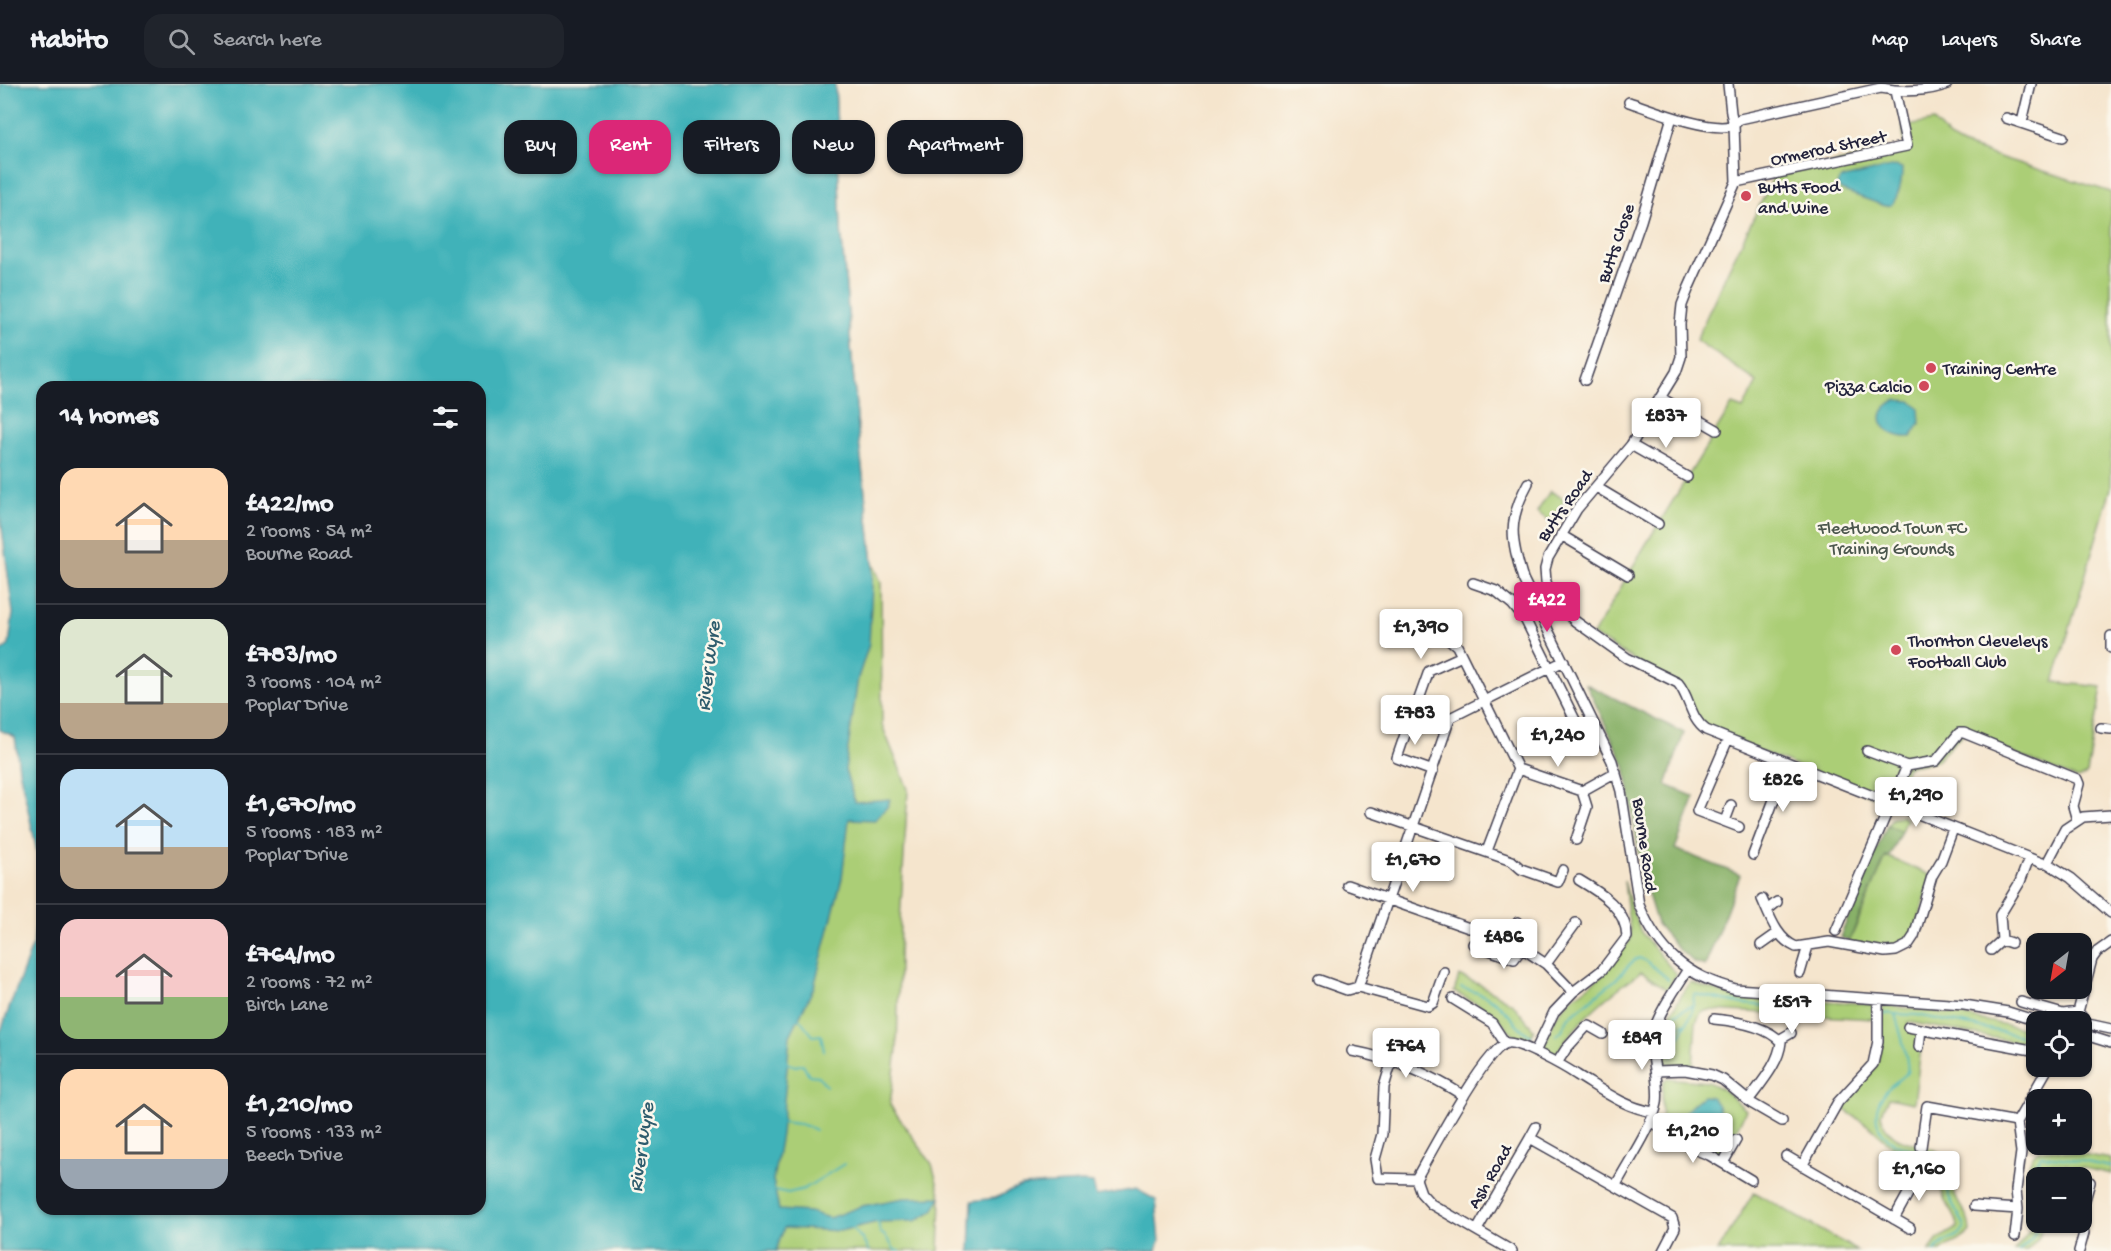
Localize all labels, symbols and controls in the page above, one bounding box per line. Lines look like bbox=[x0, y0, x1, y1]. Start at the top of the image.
search box bbox=[144, 14, 564, 68]
text: Habito bbox=[30, 25, 108, 58]
icon: search bbox=[165, 25, 198, 58]
text: Search here bbox=[213, 28, 322, 54]
text: Map bbox=[1872, 29, 1908, 54]
text: Layers bbox=[1941, 29, 1997, 54]
text: Share bbox=[2030, 29, 2081, 54]
chip: Buy bbox=[504, 120, 577, 174]
chip: Rent bbox=[589, 120, 671, 174]
chip: Filters bbox=[683, 120, 780, 174]
chip: New bbox=[792, 120, 875, 174]
chip: Apartment bbox=[887, 120, 1023, 174]
street label: Ormerod Street bbox=[1769, 127, 1890, 172]
place label: Butts Food and Wine bbox=[1757, 178, 1841, 220]
marker: Butts Food and Wine bbox=[1739, 189, 1753, 203]
street label: Butts Close bbox=[1594, 201, 1641, 287]
place label: Training Centre bbox=[1942, 360, 2057, 381]
marker: Training Centre bbox=[1924, 361, 1938, 375]
place label: Pizza Calcio bbox=[1824, 378, 1912, 399]
marker: Pizza Calcio bbox=[1917, 379, 1931, 393]
pin: £837 bbox=[1630, 398, 1702, 449]
icon: filters bbox=[429, 401, 462, 434]
text: 14 homes bbox=[60, 402, 158, 433]
text: £837 bbox=[1646, 406, 1686, 429]
street label: Butts Road bbox=[1533, 465, 1599, 547]
text: £422/mo bbox=[246, 490, 334, 521]
icon: home bbox=[108, 492, 180, 564]
park label: Fleetwood Town FC Training Grounds bbox=[1817, 519, 1968, 561]
text: 2 rooms · 54 m² bbox=[246, 521, 373, 544]
text: Bourne Road bbox=[246, 544, 351, 567]
pin: £422 bbox=[1511, 582, 1583, 633]
text: £422 bbox=[1528, 590, 1566, 613]
pin: £1,390 bbox=[1372, 609, 1470, 660]
text: £1,390 bbox=[1394, 617, 1449, 640]
water label: River Wyre bbox=[694, 620, 727, 713]
place label: Thornton Cleveleys Football Club bbox=[1907, 632, 2049, 674]
text: £783/mo bbox=[246, 641, 337, 672]
icon: home bbox=[108, 643, 180, 715]
marker: Thornton Cleveleys Football Club bbox=[1889, 643, 1903, 657]
text: 3 rooms · 104 m² bbox=[246, 672, 382, 695]
text: Poplar Drive bbox=[246, 695, 348, 718]
pin: £783 bbox=[1379, 695, 1451, 746]
text: £783 bbox=[1395, 703, 1435, 726]
pin: £1,240 bbox=[1509, 717, 1607, 768]
text: £1,240 bbox=[1531, 725, 1585, 748]
pin: £826 bbox=[1747, 762, 1819, 813]
text: £826 bbox=[1763, 770, 1803, 793]
pin: £1,290 bbox=[1867, 777, 1965, 828]
text: £1,290 bbox=[1889, 785, 1943, 808]
text: £1,670/mo bbox=[246, 791, 356, 822]
icon: home bbox=[108, 793, 180, 865]
street label: Bourne Road bbox=[1626, 796, 1661, 895]
text: 5 rooms · 183 m² bbox=[246, 822, 383, 845]
pin: £1,670 bbox=[1364, 842, 1462, 893]
text: Poplar Drive bbox=[246, 845, 348, 868]
text: £1,670 bbox=[1385, 850, 1441, 873]
pin: £486 bbox=[1468, 919, 1540, 970]
text: £486 bbox=[1484, 927, 1524, 950]
north arrow bbox=[2026, 933, 2092, 999]
map controls bbox=[2026, 933, 2092, 1233]
text: £764/mo bbox=[246, 941, 335, 972]
icon: home bbox=[108, 943, 180, 1015]
text: 2 rooms · 72 m² bbox=[246, 972, 373, 995]
pin: £517 bbox=[1756, 984, 1828, 1035]
text: £517 bbox=[1773, 992, 1811, 1015]
text: Birch Lane bbox=[246, 995, 328, 1018]
button: locate bbox=[2026, 1011, 2092, 1077]
pin: £849 bbox=[1606, 1020, 1678, 1071]
pin: £764 bbox=[1370, 1028, 1442, 1079]
text: £849 bbox=[1622, 1028, 1662, 1051]
text: £764 bbox=[1387, 1036, 1425, 1059]
button: + bbox=[2026, 1089, 2092, 1155]
text: £1,210/mo bbox=[246, 1091, 352, 1122]
icon: home bbox=[108, 1093, 180, 1165]
water label: River Wyre bbox=[626, 1101, 661, 1194]
pin: £1,210 bbox=[1644, 1113, 1742, 1164]
text: £1,210 bbox=[1667, 1121, 1719, 1144]
text: 5 rooms · 133 m² bbox=[246, 1122, 382, 1145]
street label: Ash Road bbox=[1464, 1140, 1519, 1213]
text: Beech Drive bbox=[246, 1145, 343, 1168]
pin: £1,160 bbox=[1870, 1151, 1968, 1202]
text: £1,160 bbox=[1893, 1159, 1945, 1182]
button: − bbox=[2026, 1167, 2092, 1233]

